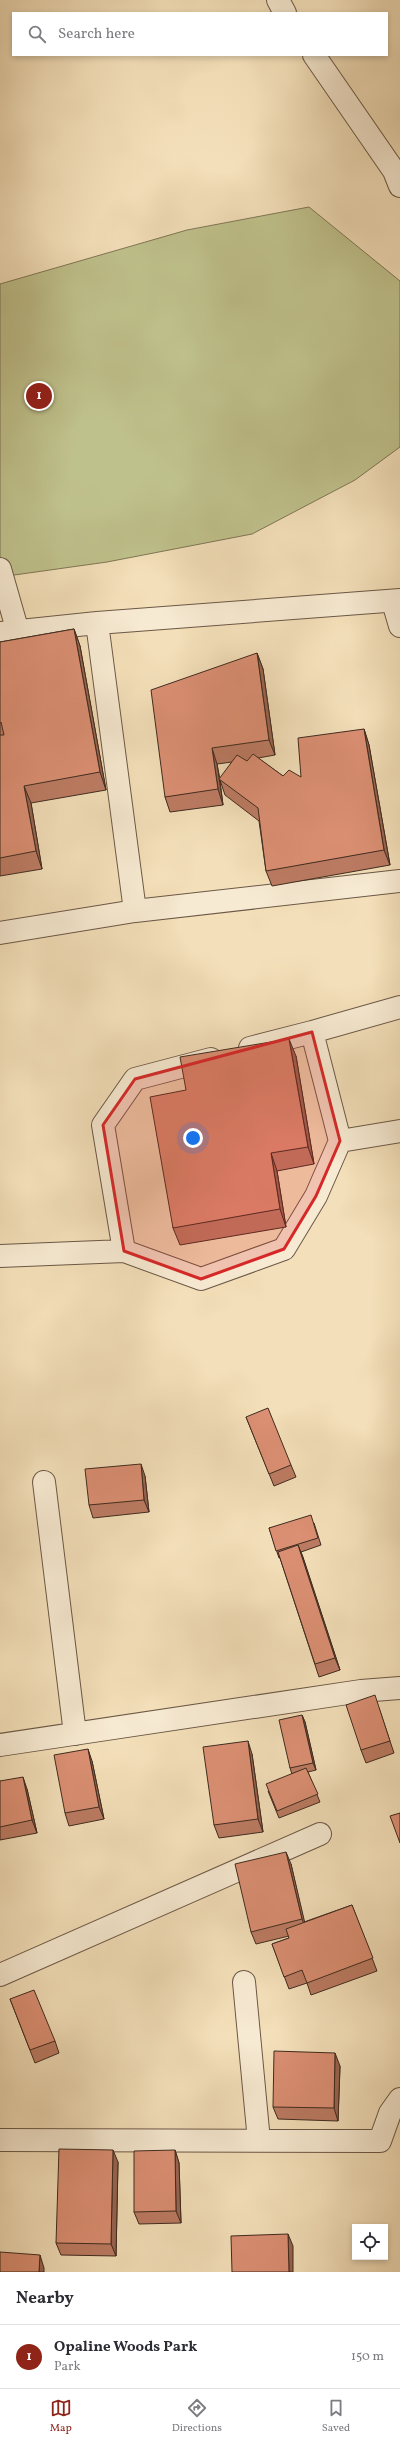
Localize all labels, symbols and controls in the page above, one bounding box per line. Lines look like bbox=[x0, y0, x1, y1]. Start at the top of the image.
search box bbox=[12, 12, 388, 56]
icon: search bbox=[26, 23, 48, 45]
text: Search here bbox=[58, 24, 135, 45]
pin: 1 bbox=[26, 381, 52, 411]
your location bbox=[183, 1128, 203, 1148]
map controls bbox=[352, 2224, 388, 2260]
button: locate bbox=[352, 2224, 388, 2260]
text: Nearby bbox=[16, 2287, 74, 2310]
text: Opaline Woods Park bbox=[54, 2337, 197, 2358]
text: 1 bbox=[26, 2348, 32, 2366]
text: 150 m bbox=[351, 2348, 384, 2366]
text: Park bbox=[54, 2358, 81, 2376]
tab: Map bbox=[50, 2397, 72, 2436]
tab: Directions bbox=[172, 2397, 222, 2436]
tab: Saved bbox=[322, 2397, 350, 2436]

